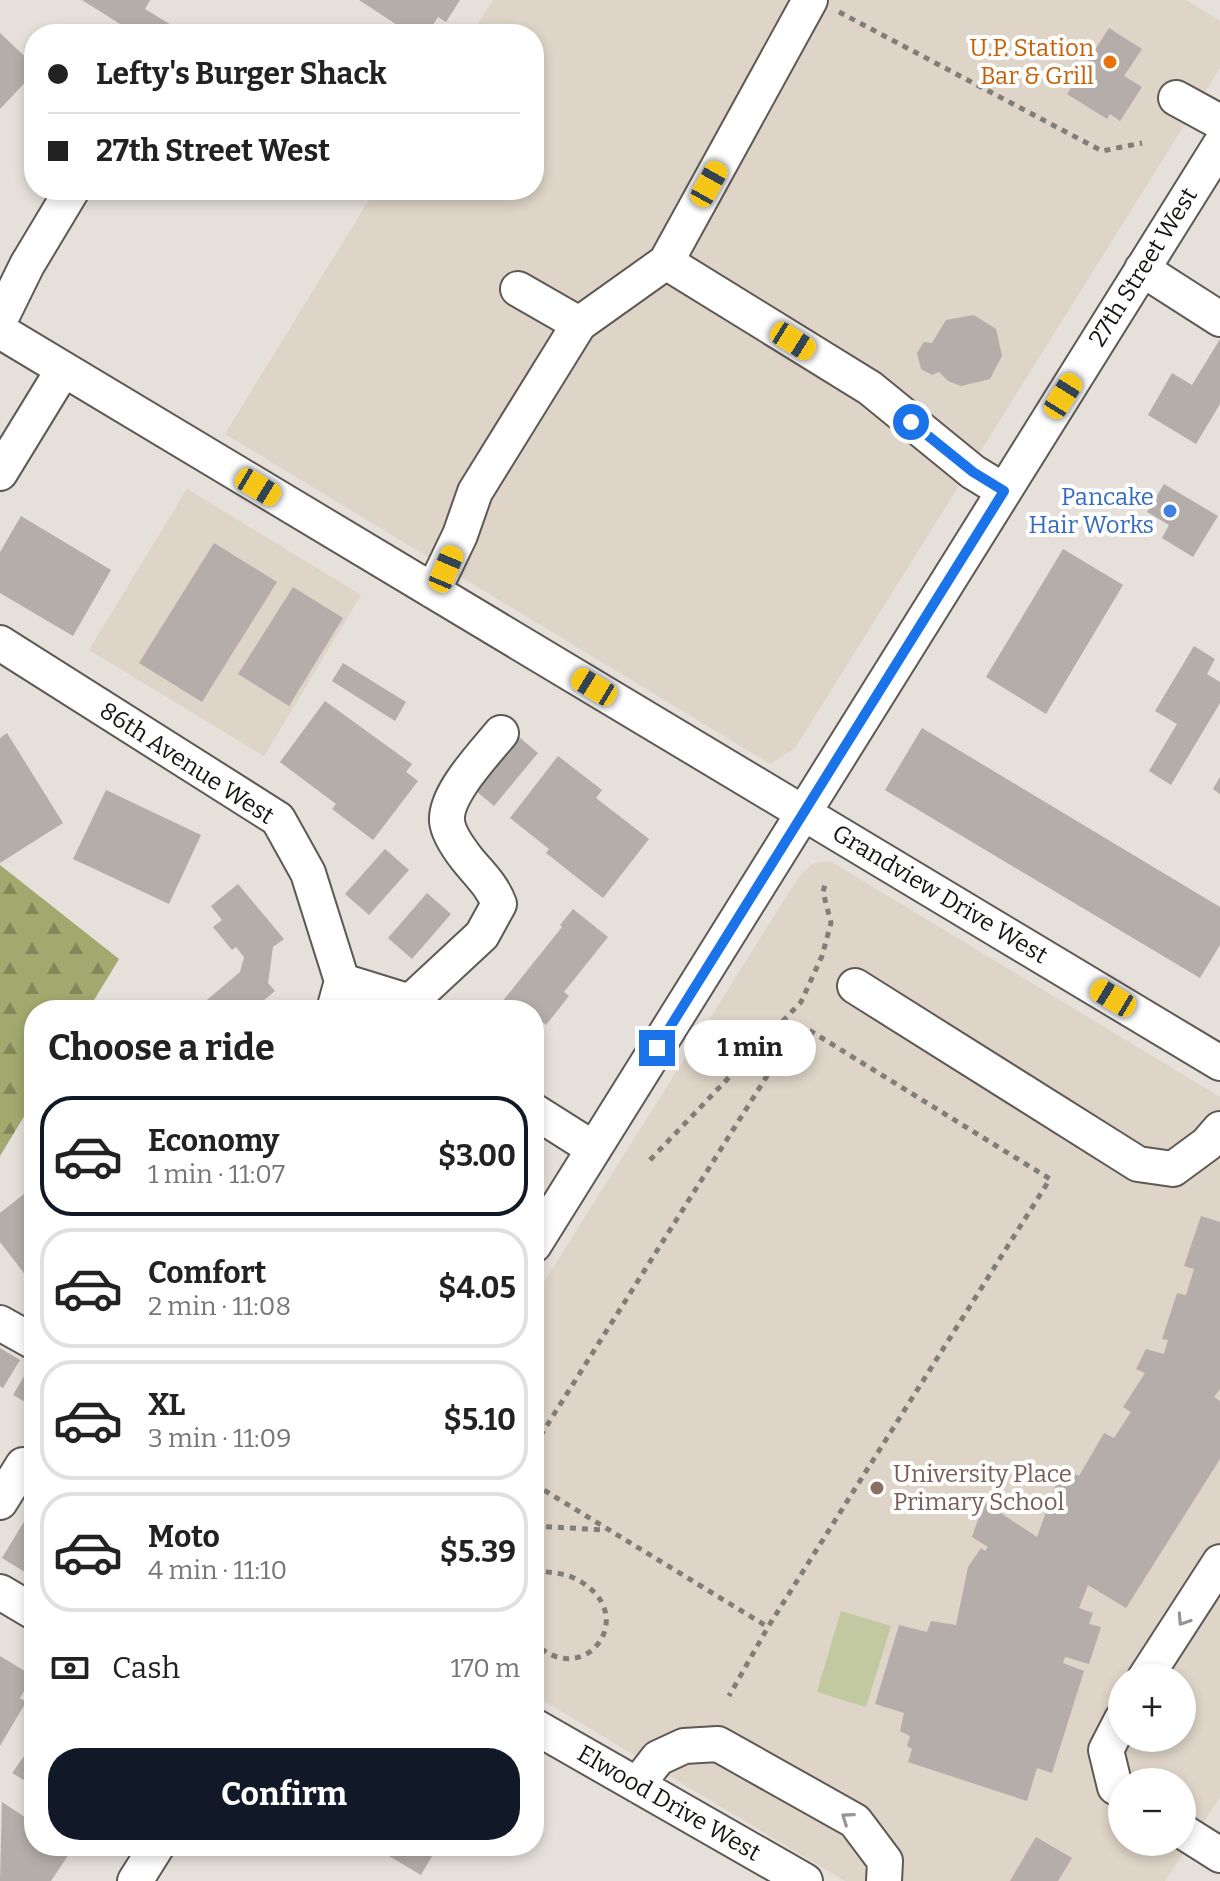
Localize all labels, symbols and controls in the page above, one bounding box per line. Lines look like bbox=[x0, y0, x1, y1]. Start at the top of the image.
place label: U.P. Station Bar & Grill bbox=[970, 34, 1094, 90]
marker: U.P. Station Bar & Grill bbox=[1101, 53, 1119, 71]
text: Lefty's Burger Shack bbox=[96, 56, 387, 92]
text: 27th Street West bbox=[96, 133, 330, 169]
car bbox=[687, 157, 731, 211]
street label: 27th Street West bbox=[1083, 182, 1203, 351]
car bbox=[766, 318, 820, 364]
car bbox=[1040, 369, 1086, 423]
route start bbox=[893, 404, 929, 440]
car bbox=[231, 464, 285, 510]
place label: Pancake Hair Works bbox=[1028, 483, 1154, 539]
marker: Pancake Hair Works bbox=[1161, 502, 1179, 520]
car bbox=[426, 542, 466, 596]
car bbox=[567, 664, 621, 710]
street label: 86th Avenue West bbox=[95, 696, 280, 830]
street label: Grandview Drive West bbox=[827, 819, 1053, 970]
car bbox=[1086, 975, 1140, 1021]
callout: 1 min bbox=[685, 1020, 817, 1076]
text: Choose a ride bbox=[48, 1026, 275, 1070]
route end bbox=[639, 1030, 675, 1066]
text: 1 min bbox=[717, 1032, 783, 1063]
icon: car bbox=[52, 1120, 124, 1192]
text: Economy bbox=[148, 1123, 279, 1159]
text: $3.00 bbox=[438, 1138, 516, 1174]
text: 1 min · 11:07 bbox=[148, 1159, 285, 1190]
icon: car bbox=[52, 1252, 124, 1324]
text: Comfort bbox=[148, 1255, 266, 1291]
text: $4.05 bbox=[438, 1270, 516, 1306]
text: 2 min · 11:08 bbox=[148, 1291, 291, 1322]
icon: car bbox=[52, 1384, 124, 1456]
text: XL bbox=[148, 1387, 185, 1423]
text: $5.10 bbox=[443, 1402, 516, 1438]
text: 3 min · 11:09 bbox=[148, 1423, 291, 1454]
place label: University Place Primary School bbox=[893, 1460, 1072, 1516]
marker: University Place Primary School bbox=[868, 1479, 886, 1497]
icon: car bbox=[52, 1516, 124, 1588]
text: Moto bbox=[148, 1519, 220, 1555]
text: $5.39 bbox=[440, 1534, 516, 1570]
text: 4 min · 11:10 bbox=[148, 1555, 287, 1586]
one-way arrow bbox=[1177, 1611, 1192, 1626]
icon: cash bbox=[48, 1646, 92, 1690]
text: Cash bbox=[112, 1650, 180, 1686]
text: 170 m bbox=[450, 1653, 520, 1684]
map controls bbox=[1108, 1664, 1196, 1856]
button: + bbox=[1108, 1664, 1196, 1752]
street label: Elwood Drive West bbox=[572, 1739, 766, 1867]
button: Confirm bbox=[48, 1748, 520, 1840]
button: − bbox=[1108, 1768, 1196, 1856]
one-way arrow bbox=[842, 1812, 856, 1827]

